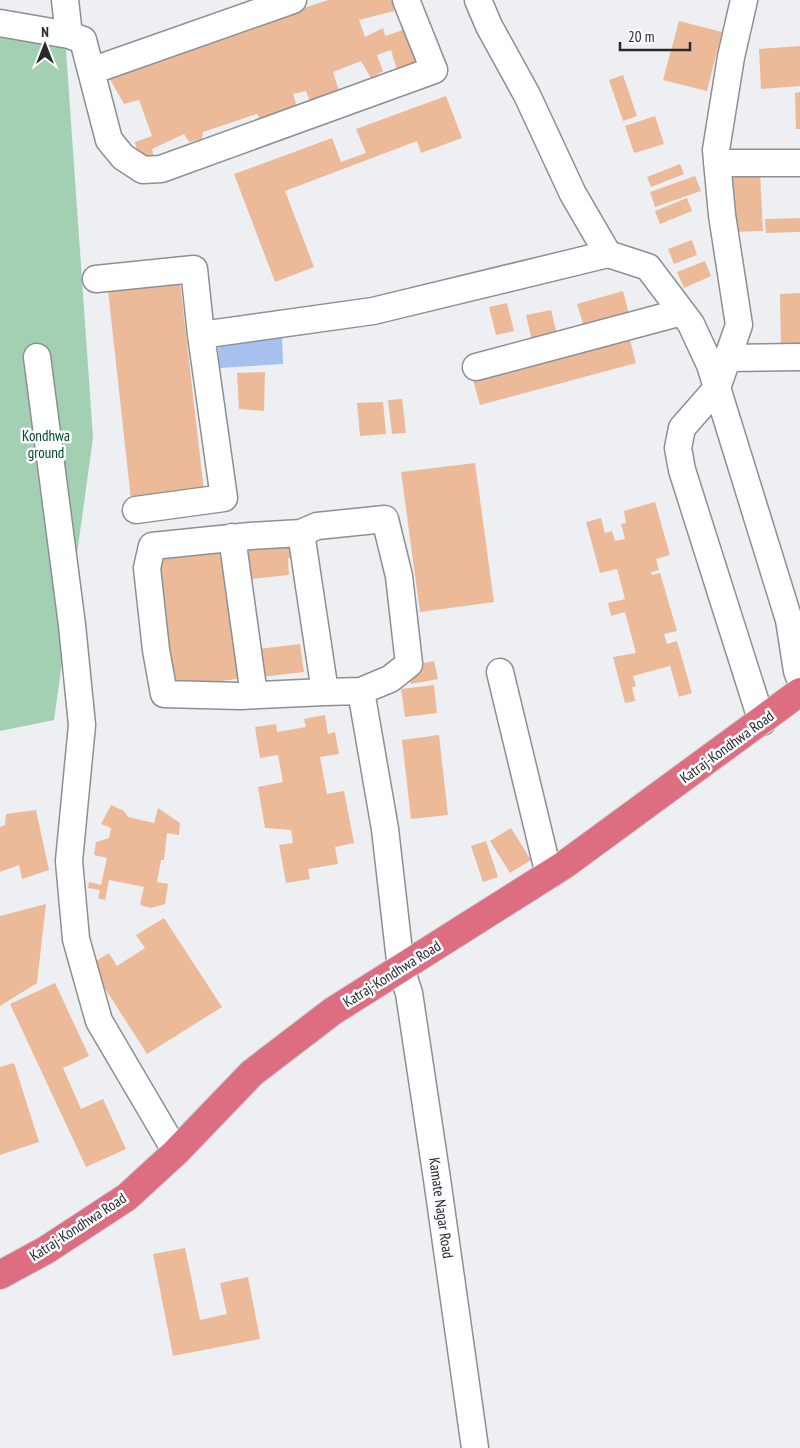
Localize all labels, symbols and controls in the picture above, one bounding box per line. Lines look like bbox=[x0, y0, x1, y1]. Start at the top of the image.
north arrow bbox=[20, 20, 70, 70]
scale bar bbox=[620, 20, 690, 52]
text: N bbox=[41, 23, 49, 41]
text: 20 m bbox=[628, 27, 654, 46]
park label: Kondhwa ground bbox=[22, 426, 70, 462]
street label: Katraj-Kondhwa Road bbox=[676, 706, 777, 787]
street label: Katraj-Kondhwa Road bbox=[339, 936, 444, 1011]
street label: Kamate Nagar Road bbox=[425, 1156, 458, 1260]
street label: Katraj-Kondhwa Road bbox=[26, 1188, 130, 1265]

